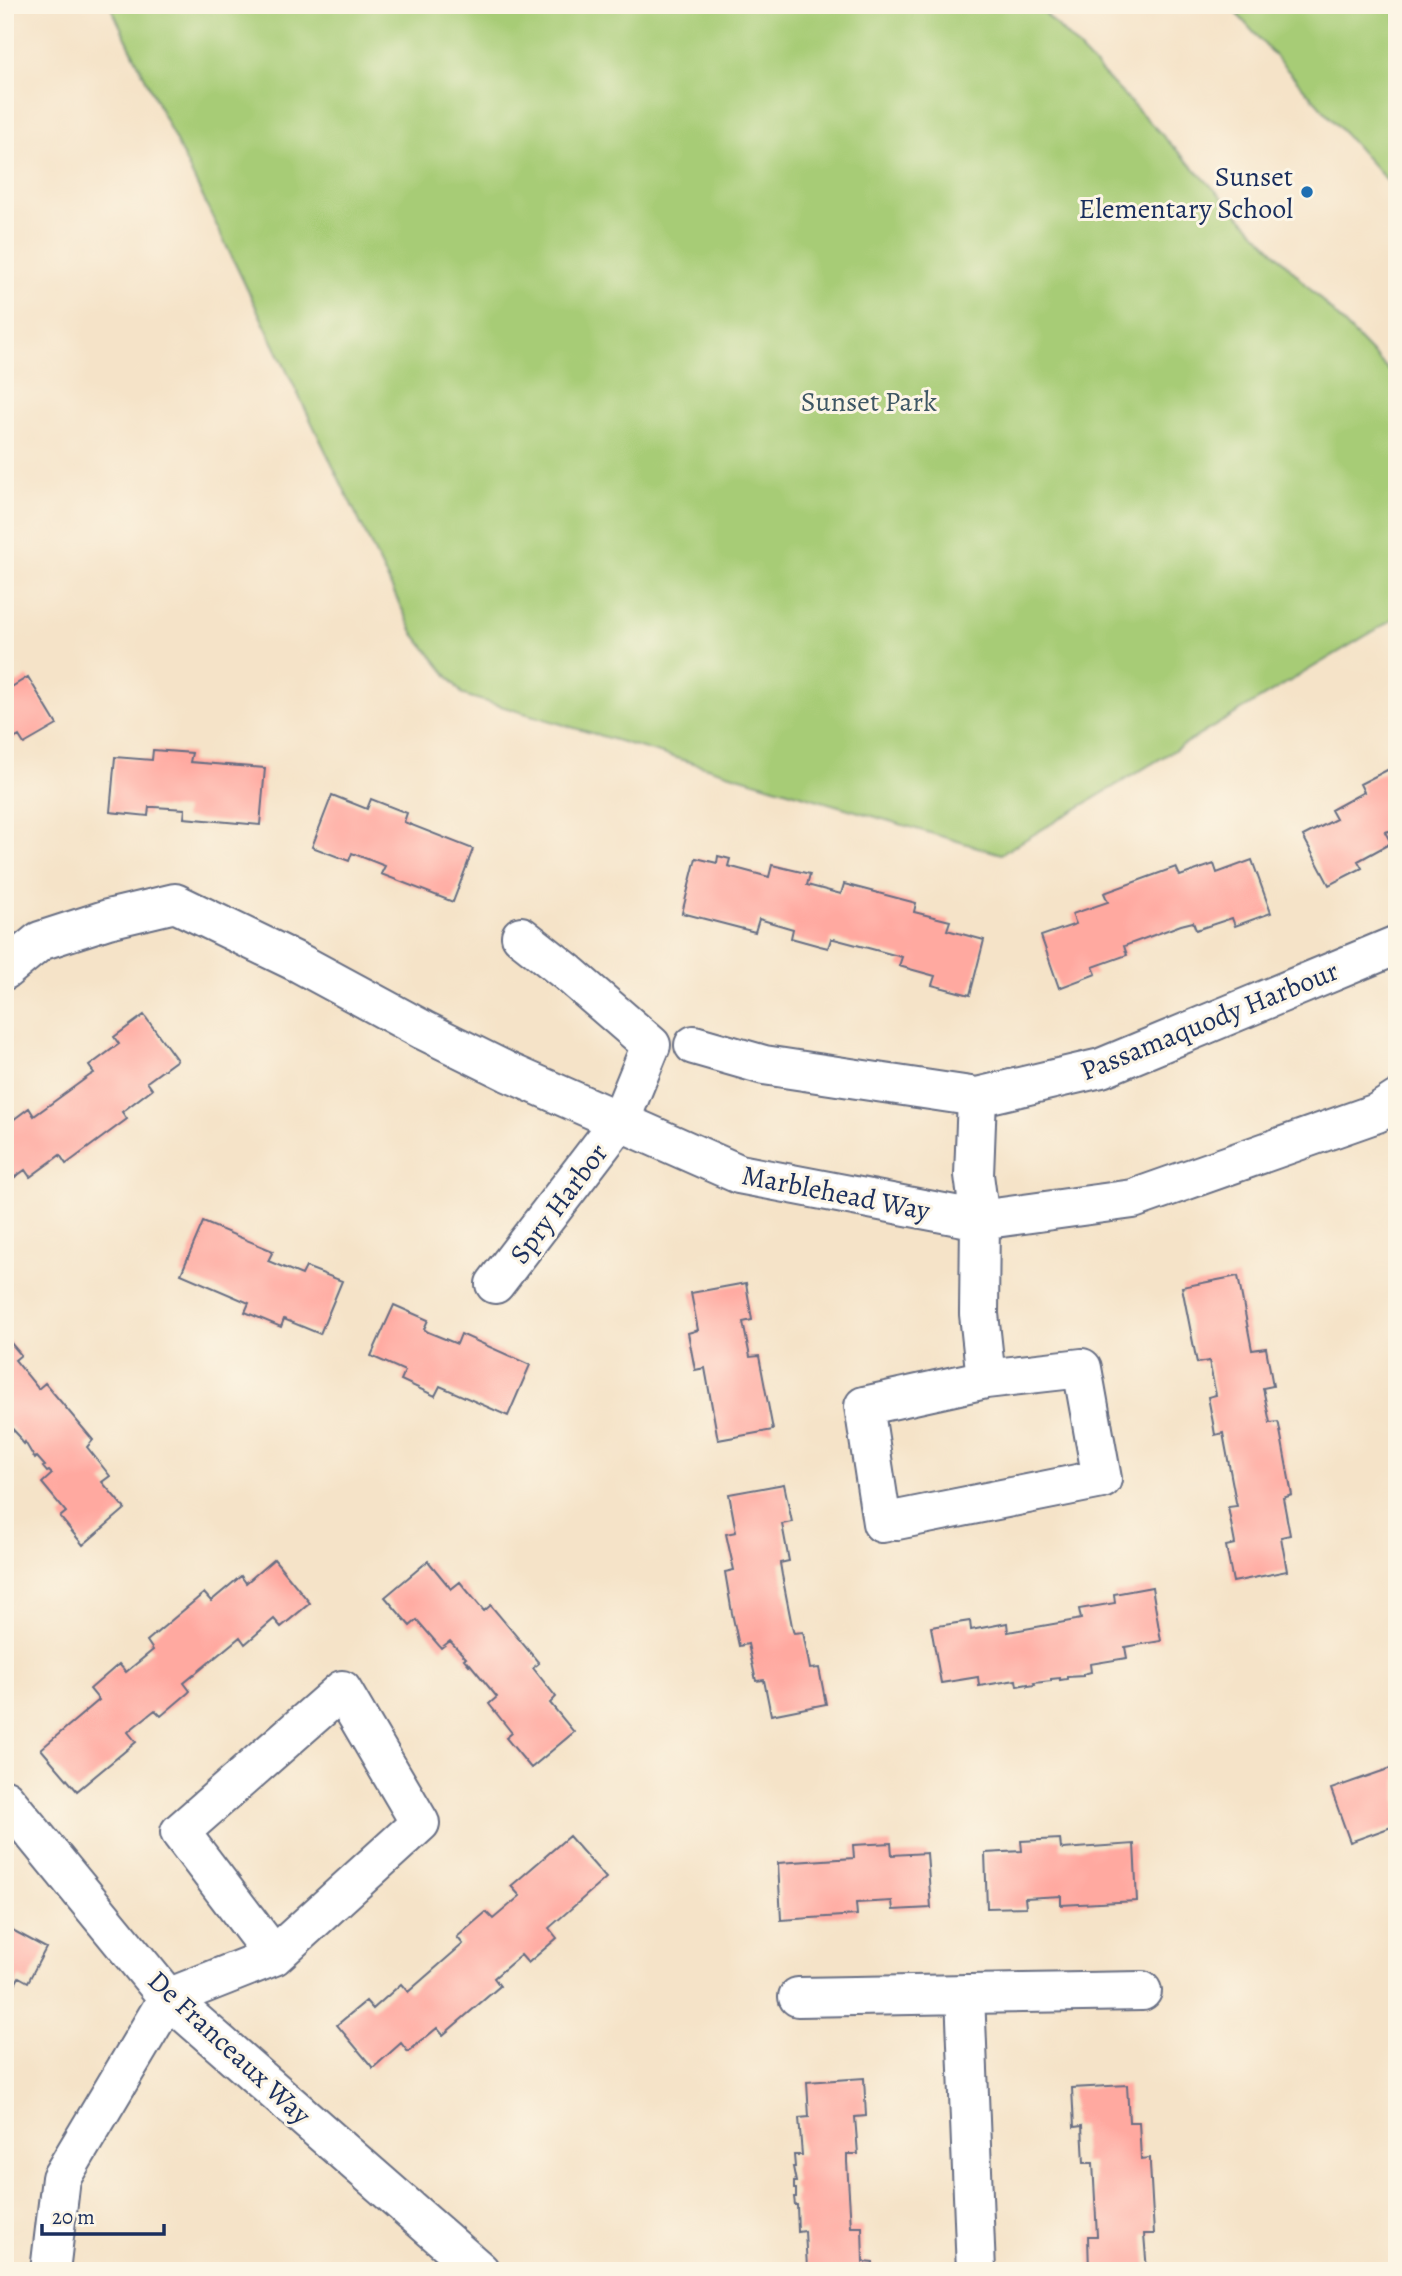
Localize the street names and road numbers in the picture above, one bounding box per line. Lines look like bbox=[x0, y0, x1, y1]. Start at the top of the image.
street label: Passamaquody Harbour bbox=[1075, 952, 1344, 1090]
street label: Spry Harbor bbox=[501, 1135, 617, 1272]
street label: Marblehead Way bbox=[739, 1156, 934, 1230]
street label: De Franceaux Way bbox=[139, 1962, 320, 2134]

